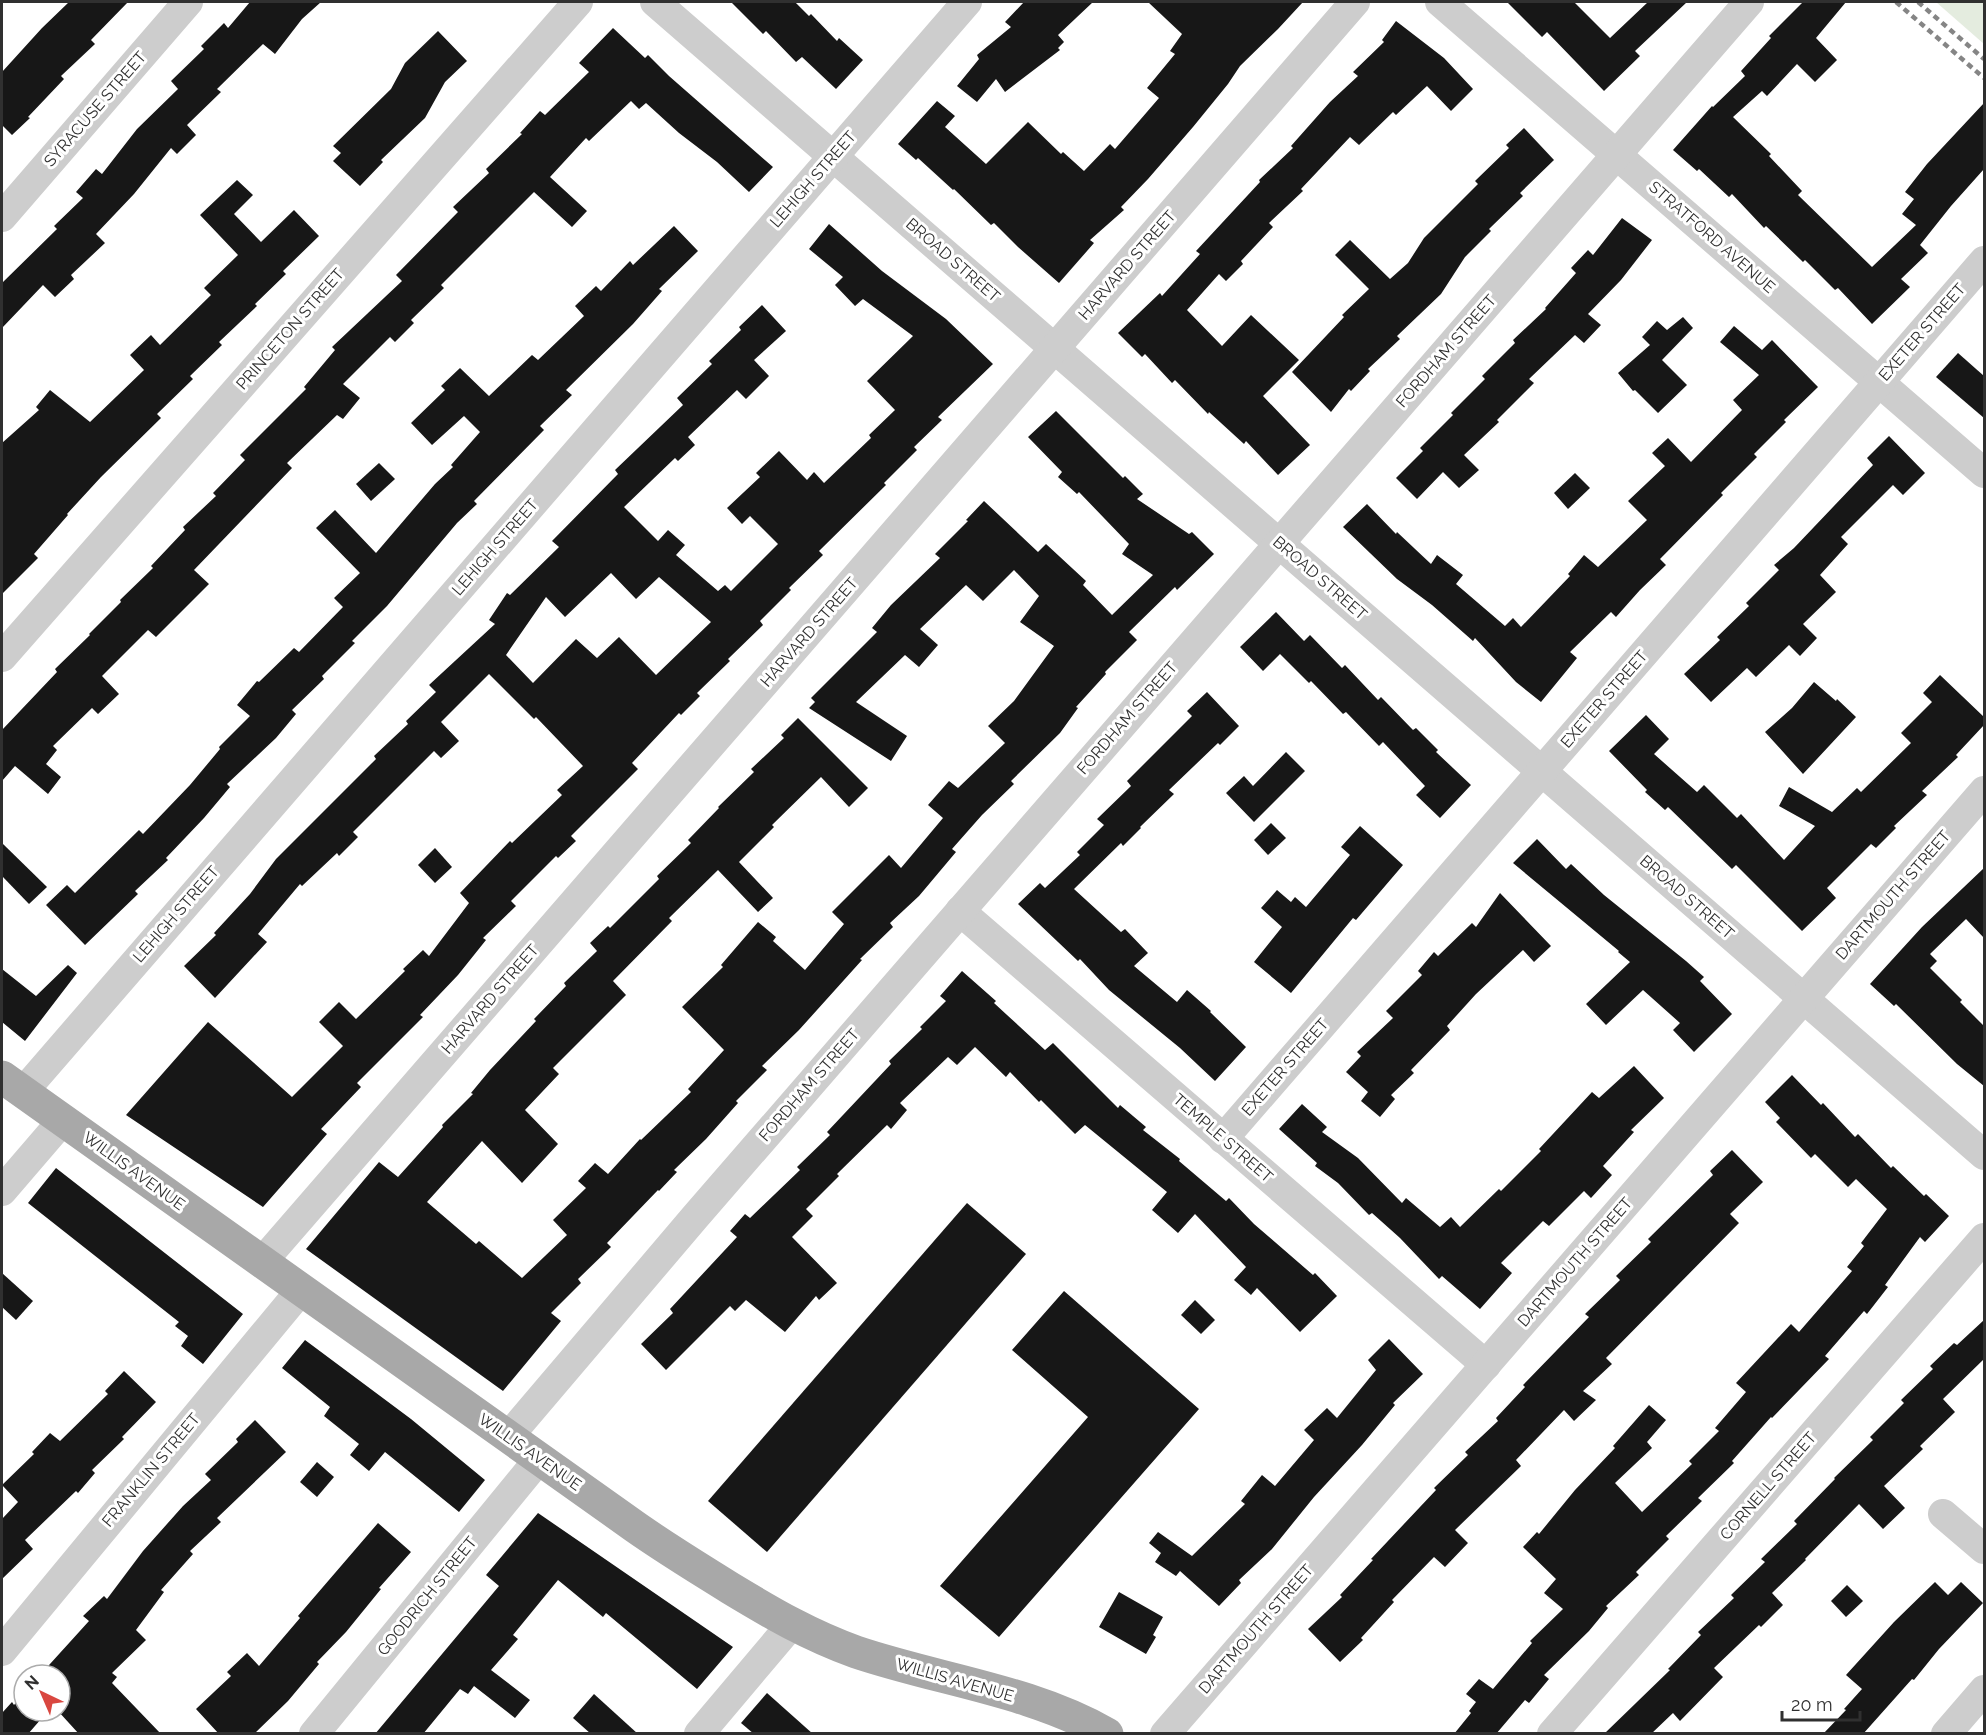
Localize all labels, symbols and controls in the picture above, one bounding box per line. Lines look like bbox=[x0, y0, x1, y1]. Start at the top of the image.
street label: SYRACUSE STREET bbox=[40, 47, 150, 170]
street label: LEHIGH STREET bbox=[766, 127, 860, 231]
street label: STRATFORD AVENUE bbox=[1645, 177, 1779, 297]
street label: HARVARD STREET bbox=[1074, 206, 1180, 324]
street label: BROAD STREET bbox=[902, 214, 1004, 306]
street label: PRINCETON STREET bbox=[232, 264, 348, 393]
street label: EXETER STREET bbox=[1875, 279, 1970, 385]
street label: FORDHAM STREET bbox=[1392, 291, 1500, 411]
street label: LEHIGH STREET bbox=[448, 495, 542, 599]
street label: BROAD STREET bbox=[1269, 532, 1371, 624]
street label: HARVARD STREET bbox=[756, 573, 862, 691]
street label: EXETER STREET bbox=[1557, 646, 1652, 752]
street label: FORDHAM STREET bbox=[1073, 658, 1181, 778]
street label: DARTMOUTH STREET bbox=[1832, 826, 1954, 963]
street label: BROAD STREET bbox=[1636, 851, 1738, 943]
street label: LEHIGH STREET bbox=[129, 862, 223, 966]
street label: HARVARD STREET bbox=[437, 940, 543, 1058]
street label: EXETER STREET bbox=[1238, 1014, 1333, 1120]
street label: FORDHAM STREET bbox=[755, 1025, 863, 1145]
street label: TEMPLE STREET bbox=[1169, 1090, 1277, 1187]
street label: WILLIS AVENUE bbox=[79, 1128, 189, 1214]
street label: DARTMOUTH STREET bbox=[1514, 1193, 1636, 1330]
street label: FRANKLIN STREET bbox=[98, 1409, 204, 1531]
street label: WILLIS AVENUE bbox=[475, 1409, 585, 1495]
street label: CORNELL STREET bbox=[1716, 1428, 1820, 1544]
street label: GOODRICH STREET bbox=[373, 1533, 481, 1659]
street label: DARTMOUTH STREET bbox=[1195, 1560, 1317, 1697]
street label: WILLIS AVENUE bbox=[894, 1654, 1016, 1706]
north arrow bbox=[12, 1663, 72, 1723]
text: N bbox=[21, 1671, 43, 1694]
scale bar bbox=[1782, 1684, 1860, 1722]
text: 20 m bbox=[1791, 1694, 1833, 1715]

